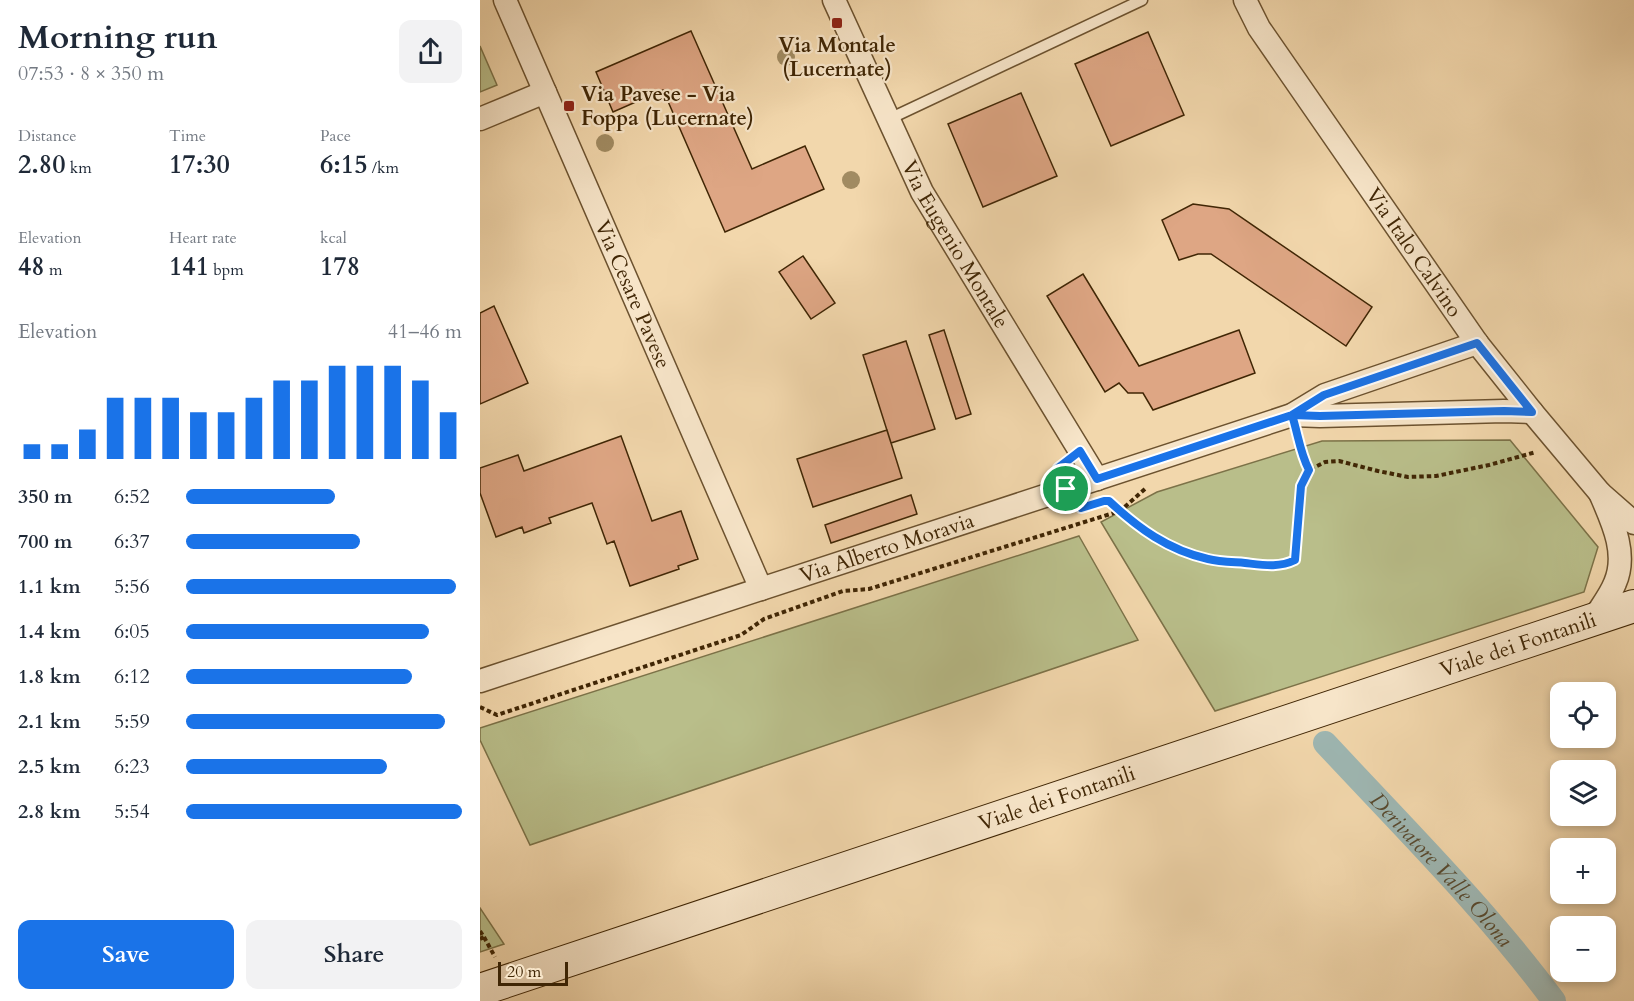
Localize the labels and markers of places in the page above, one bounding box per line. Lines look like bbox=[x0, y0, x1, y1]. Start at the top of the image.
marker: Via Montale (Lucernate) bbox=[830, 16, 844, 30]
place label: Via Montale (Lucernate) bbox=[778, 31, 896, 84]
place label: Via Pavese - Via Foppa (Lucernate) bbox=[581, 80, 754, 133]
marker: Via Pavese - Via Foppa (Lucernate) bbox=[562, 99, 576, 113]
pin bbox=[1040, 463, 1091, 514]

